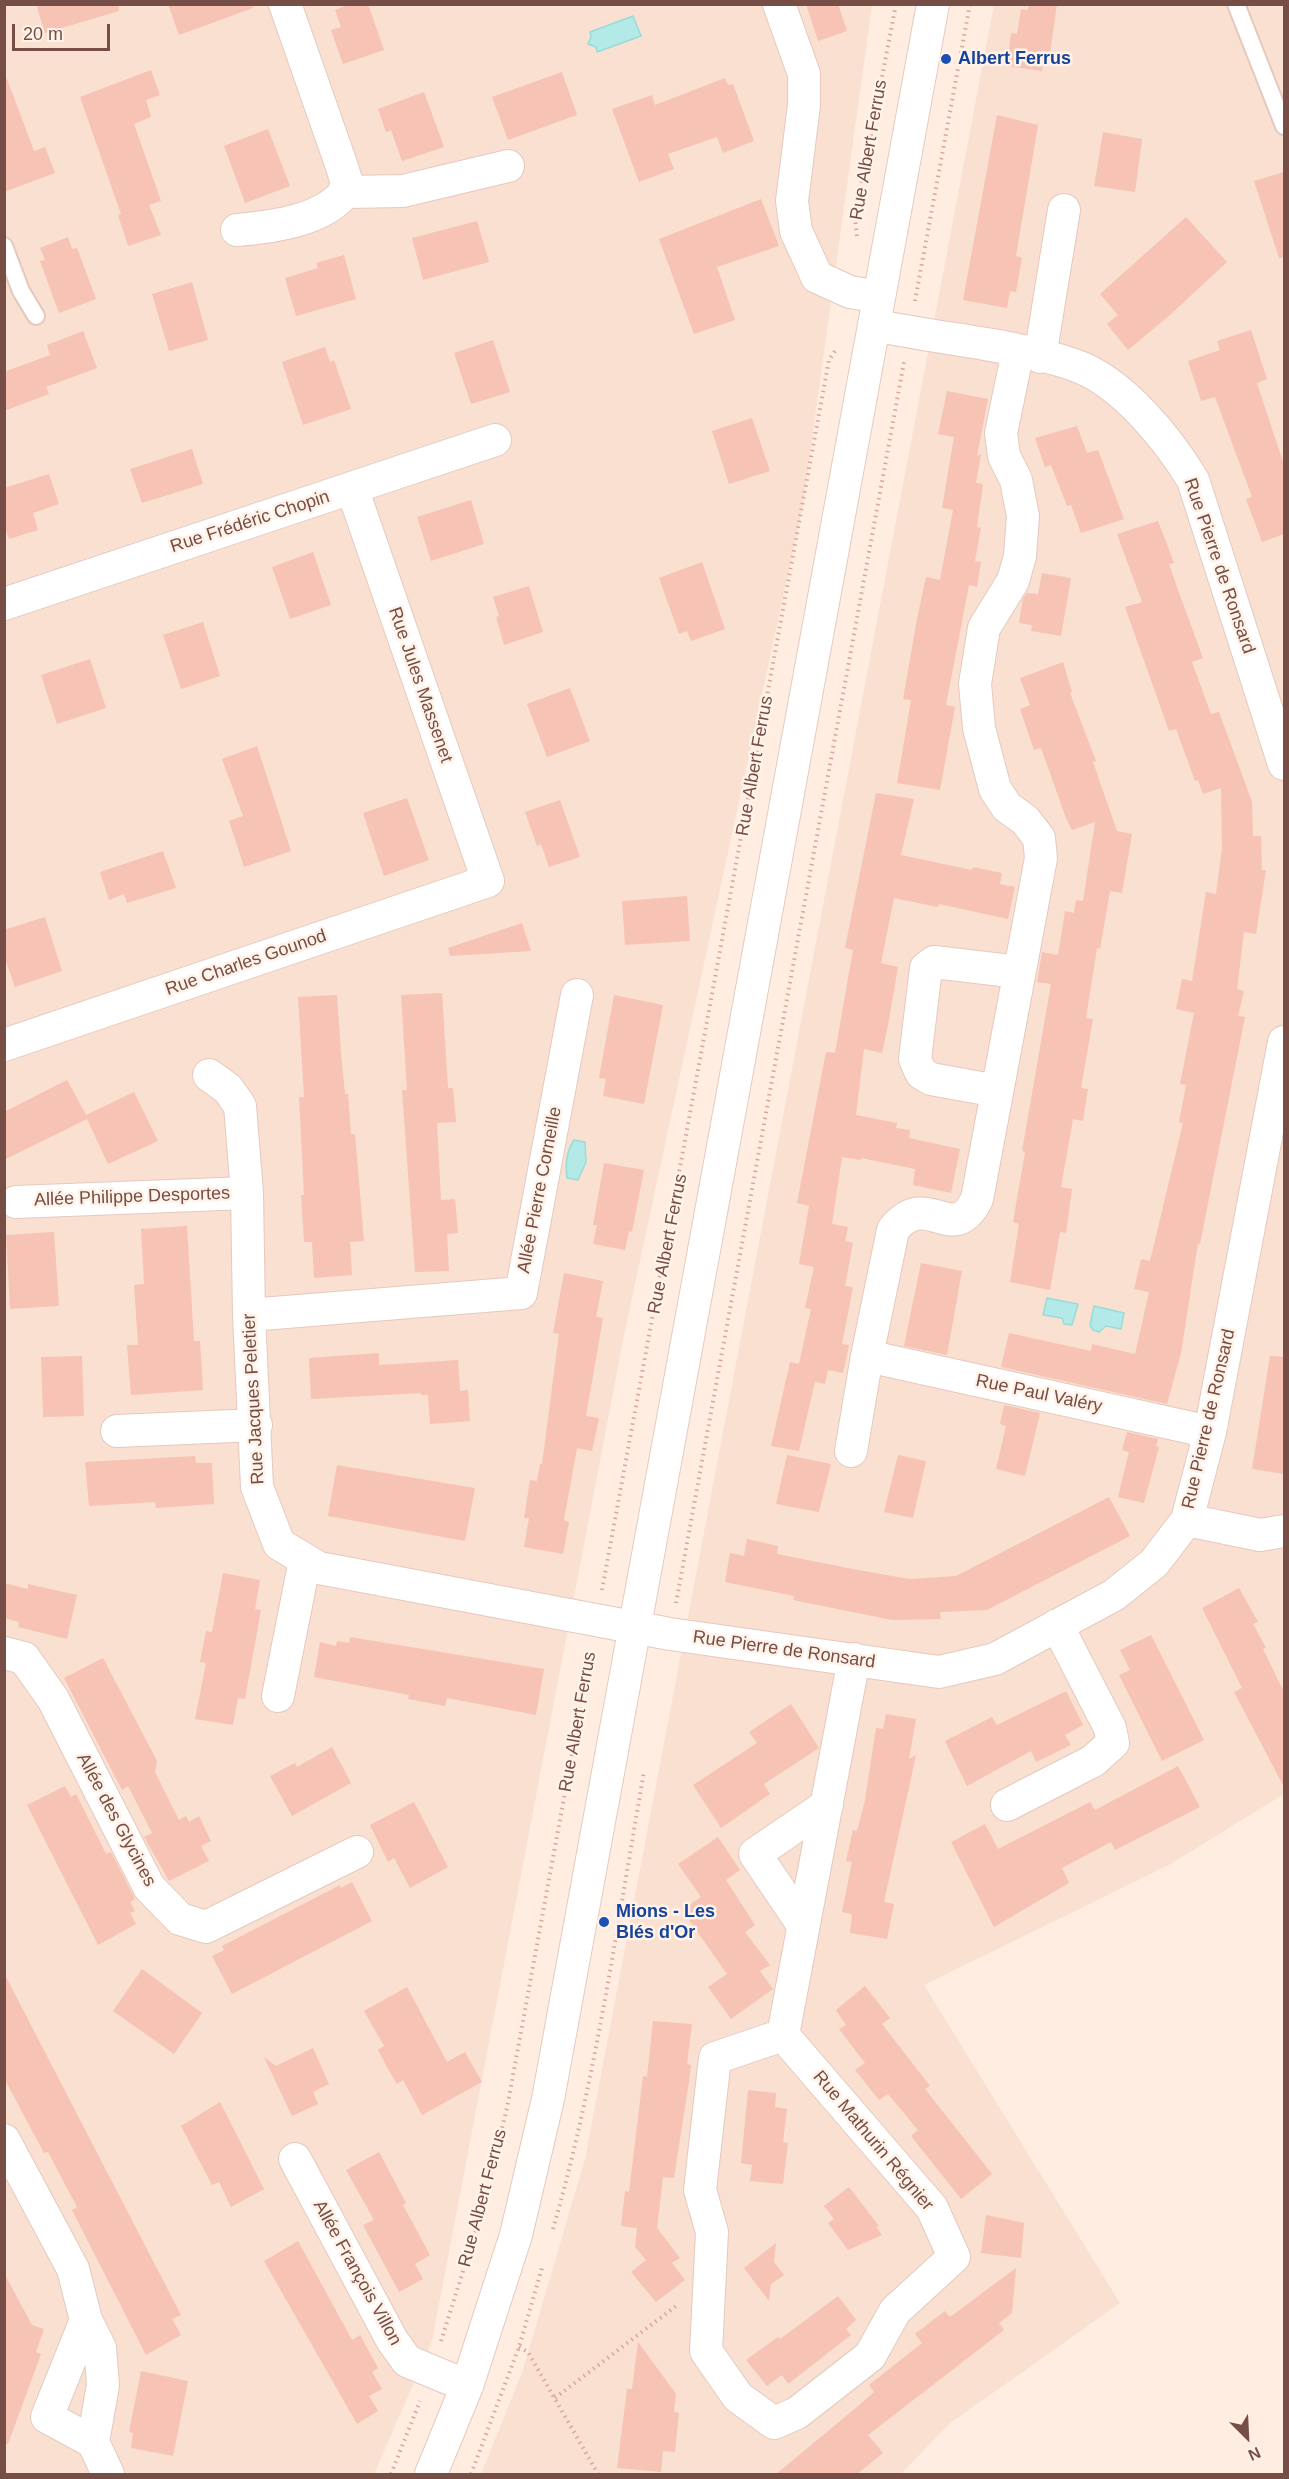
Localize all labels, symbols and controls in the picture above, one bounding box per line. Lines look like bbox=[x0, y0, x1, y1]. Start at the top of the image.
scale bar bbox=[15, 12, 112, 50]
text: 20 m bbox=[23, 24, 63, 44]
place label: Albert Ferrus bbox=[958, 48, 1071, 70]
marker: Albert Ferrus bbox=[939, 52, 953, 66]
street label: Rue Albert Ferrus bbox=[846, 78, 892, 222]
street label: Rue Pierre de Ronsard bbox=[1179, 475, 1259, 657]
street label: Rue Frédéric Chopin bbox=[168, 486, 332, 558]
street label: Rue Jules Massenet bbox=[383, 604, 457, 766]
street label: Rue Albert Ferrus bbox=[732, 694, 778, 838]
street label: Rue Charles Gounod bbox=[163, 925, 329, 1001]
street label: Allée Pierre Corneille bbox=[513, 1105, 567, 1275]
street label: Rue Albert Ferrus bbox=[644, 1172, 692, 1316]
street label: Allée Philippe Desportes bbox=[34, 1183, 230, 1211]
street label: Rue Jacques Peletier bbox=[239, 1313, 269, 1485]
street label: Rue Pierre de Ronsard bbox=[1178, 1327, 1240, 1511]
street label: Rue Paul Valéry bbox=[974, 1370, 1104, 1418]
street label: Rue Pierre de Ronsard bbox=[691, 1626, 877, 1674]
street label: Rue Albert Ferrus bbox=[555, 1650, 601, 1794]
street label: Allée des Glycines bbox=[72, 1750, 160, 1890]
place label: Mions - Les Blés d'Or bbox=[616, 1901, 715, 1944]
marker: Mions - Les Blés d'Or bbox=[597, 1915, 611, 1929]
street label: Rue Mathurin Régnier bbox=[808, 2067, 938, 2215]
street label: Rue Albert Ferrus bbox=[454, 2127, 512, 2269]
street label: Allée François Villon bbox=[308, 2197, 406, 2349]
north arrow bbox=[1217, 2407, 1277, 2467]
text: N bbox=[1246, 2444, 1263, 2464]

